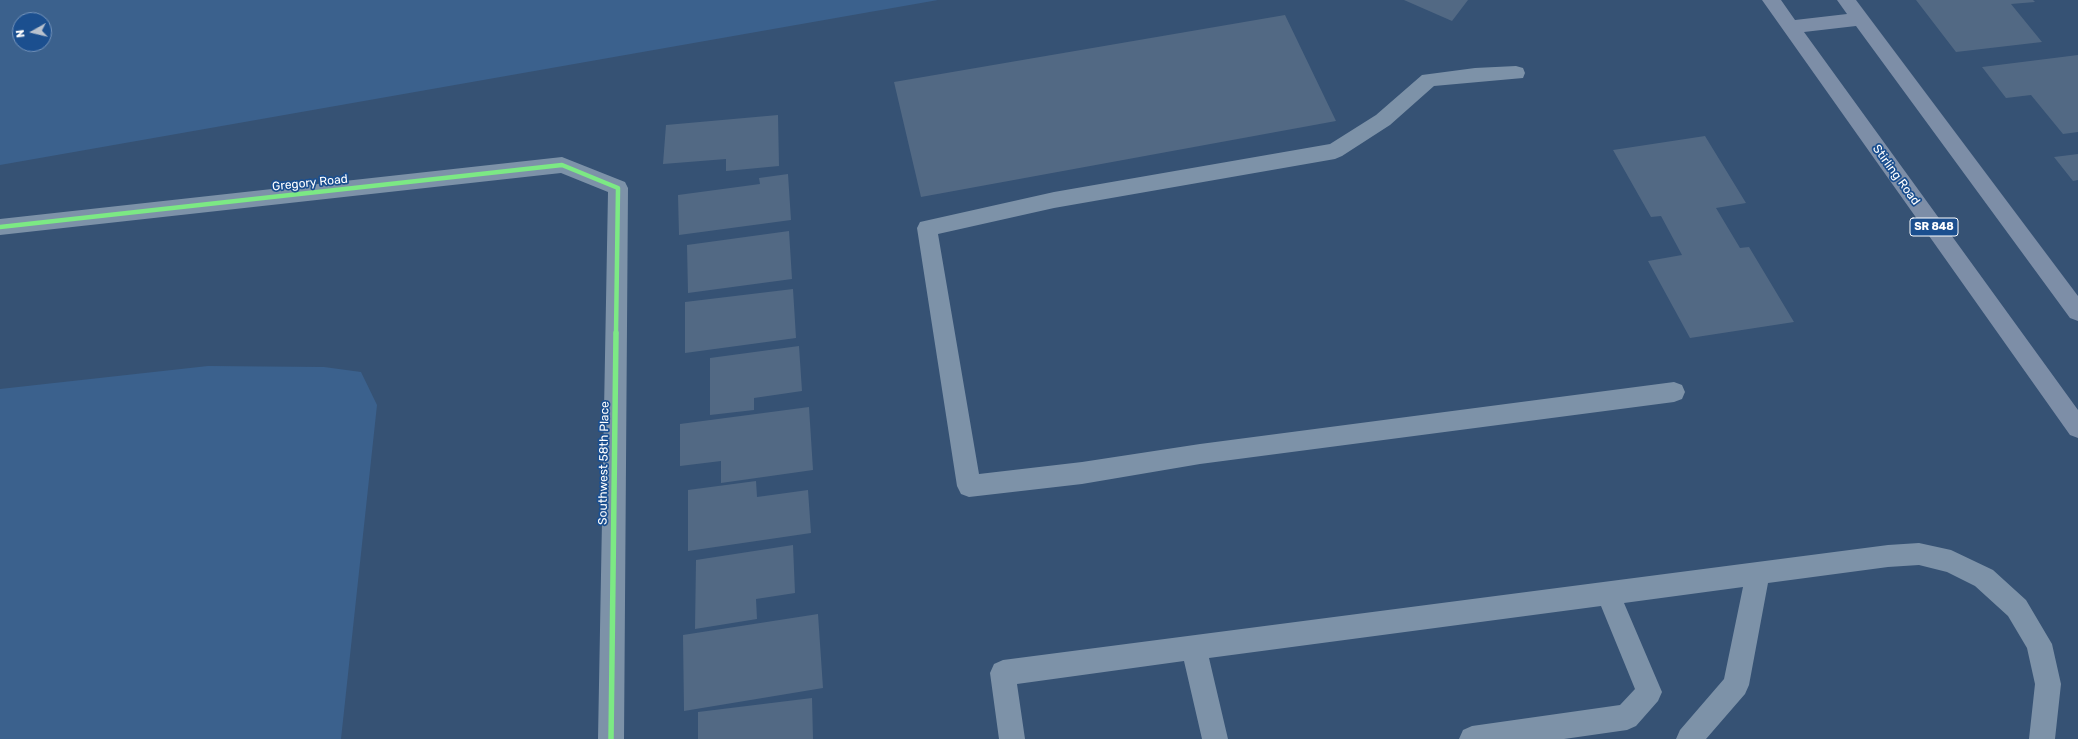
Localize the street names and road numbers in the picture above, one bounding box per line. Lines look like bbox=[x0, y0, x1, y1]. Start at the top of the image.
street label: Stirling Road bbox=[1869, 142, 1923, 208]
street label: Gregory Road bbox=[271, 172, 349, 194]
road number: SR 848 bbox=[1910, 218, 1958, 236]
street label: Southwest 58th Place bbox=[596, 401, 612, 525]

